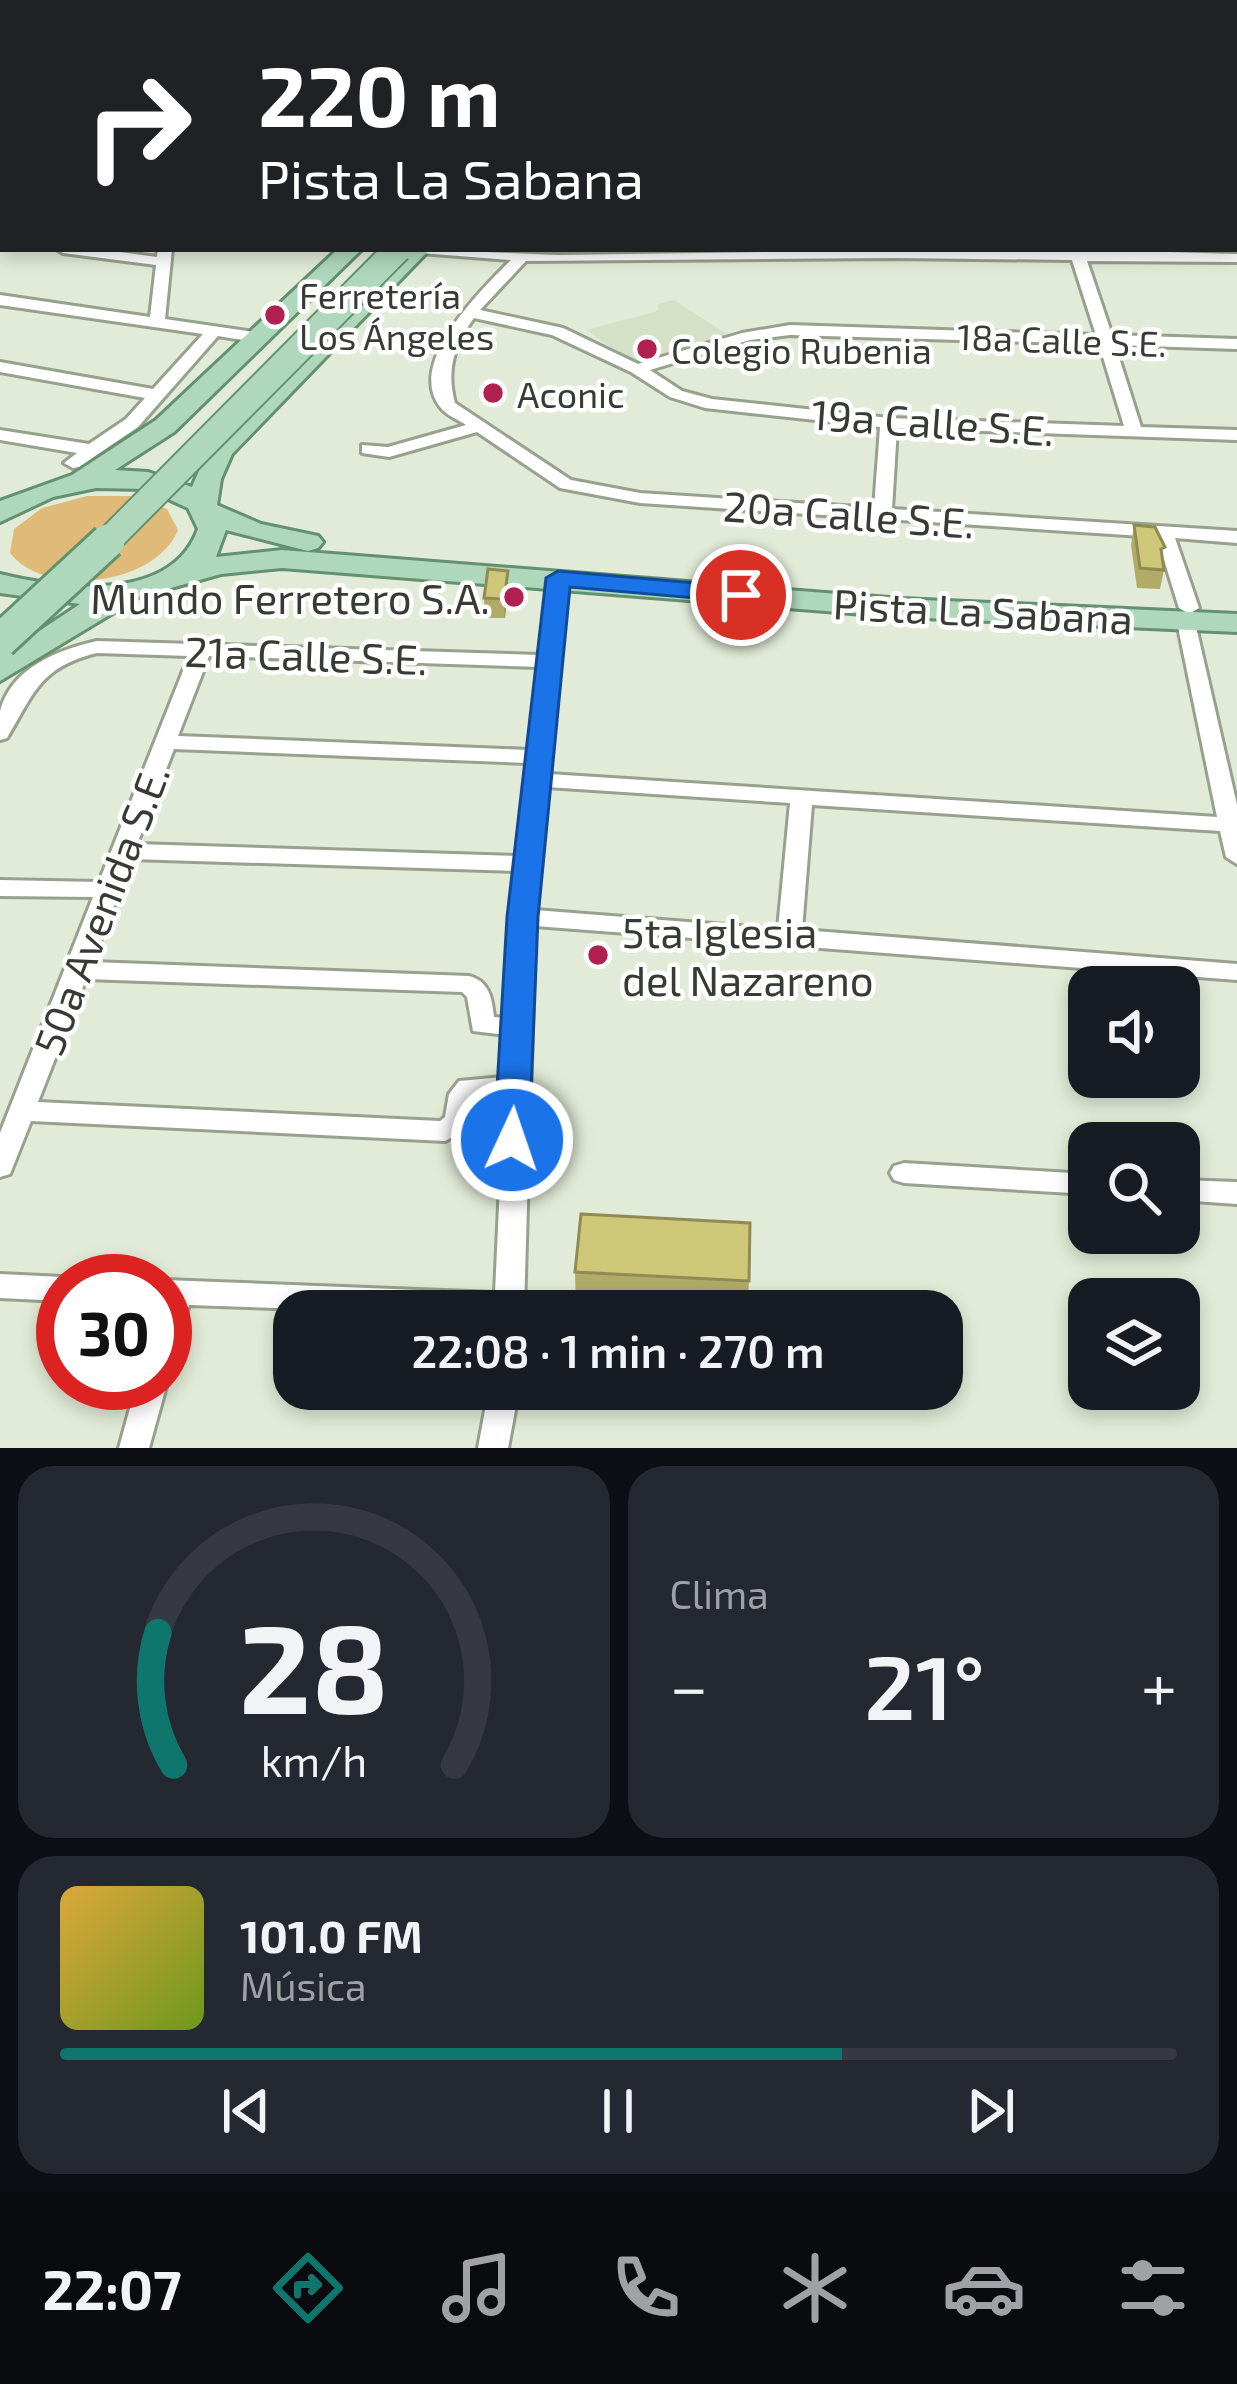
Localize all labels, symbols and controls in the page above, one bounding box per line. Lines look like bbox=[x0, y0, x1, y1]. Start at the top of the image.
text: 220 m bbox=[258, 43, 501, 144]
icon: right bbox=[60, 48, 216, 204]
text: Pista La Sabana bbox=[258, 145, 644, 210]
place label: Ferretería Los Ángeles bbox=[299, 273, 494, 357]
marker: Ferretería Los Ángeles bbox=[262, 302, 288, 328]
street label: 18a Calle S.E. bbox=[956, 314, 1168, 364]
place label: Colegio Rubenia bbox=[671, 328, 932, 371]
marker: Colegio Rubenia bbox=[634, 336, 660, 362]
place label: Aconic bbox=[517, 372, 625, 415]
marker: Aconic bbox=[480, 380, 506, 406]
street label: 19a Calle S.E. bbox=[810, 388, 1056, 454]
street label: 20a Calle S.E. bbox=[722, 479, 976, 547]
pin bbox=[690, 544, 792, 646]
icon: arrive bbox=[708, 562, 774, 628]
place label: Mundo Ferretero S.A. bbox=[90, 572, 490, 622]
street label: Pista La Sabana bbox=[832, 577, 1134, 643]
marker: Mundo Ferretero S.A. bbox=[501, 584, 527, 610]
street label: 21a Calle S.E. bbox=[184, 625, 428, 683]
street label: 50a Avenida S.E. bbox=[22, 757, 178, 1061]
place label: 5ta Iglesia del Nazareno bbox=[622, 906, 874, 1004]
marker: 5ta Iglesia del Nazareno bbox=[585, 942, 611, 968]
map controls bbox=[1068, 966, 1200, 1410]
button: sound bbox=[1068, 966, 1200, 1098]
position arrow bbox=[449, 1077, 575, 1203]
button: search bbox=[1068, 1122, 1200, 1254]
speed limit sign: 30 bbox=[36, 1254, 192, 1410]
button: layers bbox=[1068, 1278, 1200, 1410]
text: 22:08 · 1 min · 270 m bbox=[412, 1323, 824, 1377]
text: Clima bbox=[670, 1570, 769, 1617]
text: 28 bbox=[239, 1589, 389, 1739]
text: 21° bbox=[864, 1630, 985, 1738]
text: − bbox=[670, 1645, 708, 1724]
text: + bbox=[1141, 1645, 1177, 1724]
text: km/h bbox=[260, 1734, 367, 1786]
text: 101.0 FM bbox=[240, 1908, 423, 1962]
text: Música bbox=[240, 1962, 366, 2009]
icon: previous bbox=[213, 2078, 279, 2144]
icon: pause bbox=[585, 2078, 651, 2144]
icon: next bbox=[958, 2078, 1024, 2144]
icon: directions bbox=[266, 2246, 350, 2330]
icon: music bbox=[435, 2246, 519, 2330]
icon: phone bbox=[604, 2246, 688, 2330]
icon: climate bbox=[773, 2246, 857, 2330]
icon: car bbox=[942, 2246, 1026, 2330]
icon: filters bbox=[1111, 2246, 1195, 2330]
text: 22:07 bbox=[42, 2256, 182, 2321]

